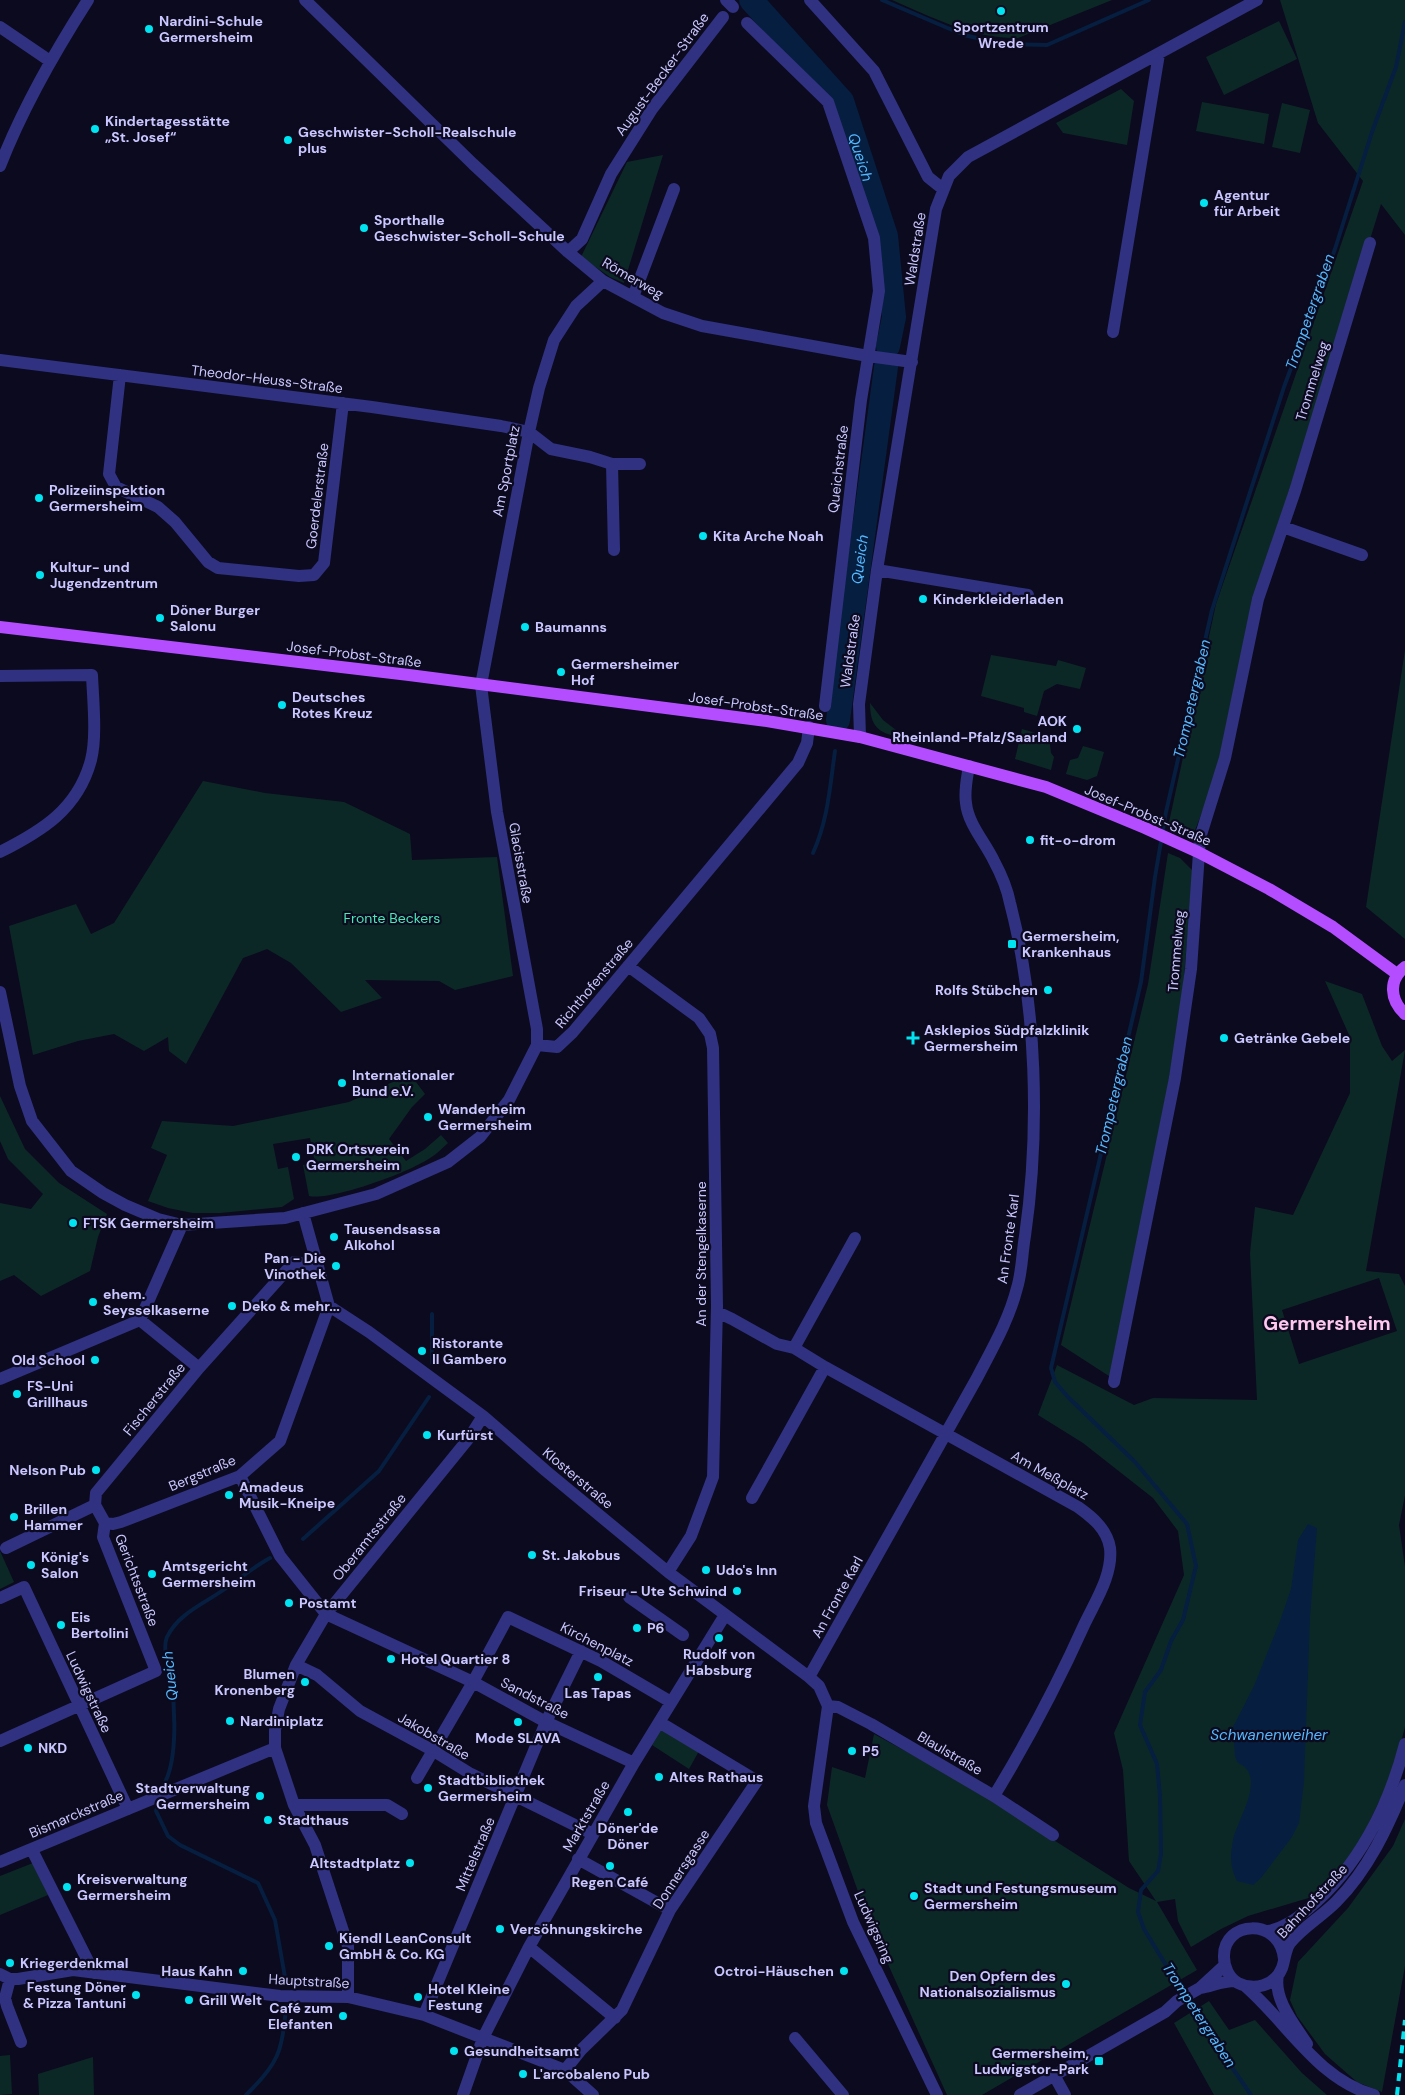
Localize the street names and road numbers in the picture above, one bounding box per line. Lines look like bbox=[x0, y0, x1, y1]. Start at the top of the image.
street label: August-Becker-Straße bbox=[611, 9, 713, 139]
street label: Waldstraße bbox=[900, 211, 930, 287]
street label: Römerweg bbox=[599, 253, 667, 303]
street label: Trommelweg bbox=[1291, 339, 1333, 423]
street label: Theodor-Heuss-Straße bbox=[190, 361, 344, 397]
street label: Am Sportplatz bbox=[488, 424, 524, 518]
street label: Queichstraße bbox=[824, 424, 852, 514]
street label: Goerdelerstraße bbox=[302, 442, 332, 550]
street label: Waldstraße bbox=[836, 613, 864, 689]
street label: Josef-Probst-Straße bbox=[285, 637, 423, 671]
street label: Josef-Probst-Straße bbox=[687, 688, 825, 724]
street label: Josef-Probst-Straße bbox=[1082, 780, 1214, 850]
street label: Glacisstraße bbox=[505, 821, 537, 905]
street label: Trommelweg bbox=[1163, 909, 1189, 993]
street label: Richthofenstraße bbox=[551, 934, 637, 1032]
street label: An der Stengelkaserne bbox=[692, 1181, 710, 1327]
street label: An Fronte Karl bbox=[993, 1193, 1023, 1285]
street label: Fischerstraße bbox=[119, 1359, 189, 1439]
street label: Klosterstraße bbox=[539, 1443, 617, 1513]
street label: Am Meßplatz bbox=[1008, 1446, 1092, 1504]
street label: Bergstraße bbox=[166, 1451, 238, 1495]
street label: Oberamtsstraße bbox=[328, 1490, 410, 1584]
street label: Gerichtsstraße bbox=[111, 1531, 163, 1629]
street label: An Fronte Karl bbox=[807, 1553, 867, 1641]
street label: Kirchenplatz bbox=[557, 1618, 637, 1670]
street label: Ludwigstraße bbox=[62, 1648, 116, 1736]
street label: Sandstraße bbox=[498, 1673, 572, 1723]
street label: Jakobstraße bbox=[395, 1708, 473, 1764]
street label: Blaulstraße bbox=[914, 1727, 986, 1779]
street label: Marktstraße bbox=[558, 1777, 614, 1855]
street label: Bismarckstraße bbox=[26, 1786, 126, 1842]
street label: Mittelstraße bbox=[451, 1814, 499, 1894]
street label: Donnersgasse bbox=[649, 1826, 714, 1912]
street label: Bahnhofstraße bbox=[1273, 1860, 1351, 1942]
street label: Ludwigsring bbox=[850, 1888, 898, 1966]
street label: Hauptstraße bbox=[268, 1970, 350, 1992]

